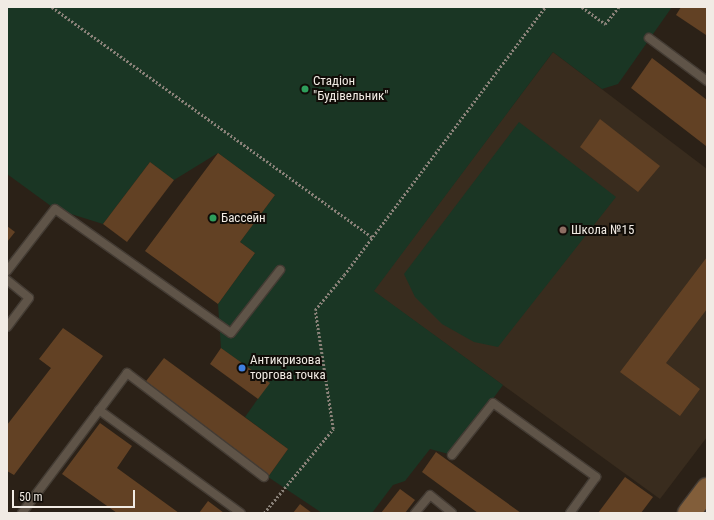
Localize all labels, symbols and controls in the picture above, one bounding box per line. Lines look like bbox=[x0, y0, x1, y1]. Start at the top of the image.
place label: Стадіон "Будівельник" bbox=[313, 74, 388, 105]
marker: Стадіон "Будівельник" bbox=[300, 84, 310, 94]
place label: Бассейн bbox=[221, 210, 266, 226]
marker: Бассейн bbox=[208, 213, 218, 223]
place label: Школа №15 bbox=[571, 222, 634, 238]
marker: Школа №15 bbox=[558, 225, 568, 235]
place label: Антикризова торгова точка bbox=[250, 353, 326, 384]
marker: Антикризова торгова точка bbox=[237, 363, 247, 373]
scale bar bbox=[14, 482, 137, 508]
text: 50 m bbox=[19, 490, 43, 504]

